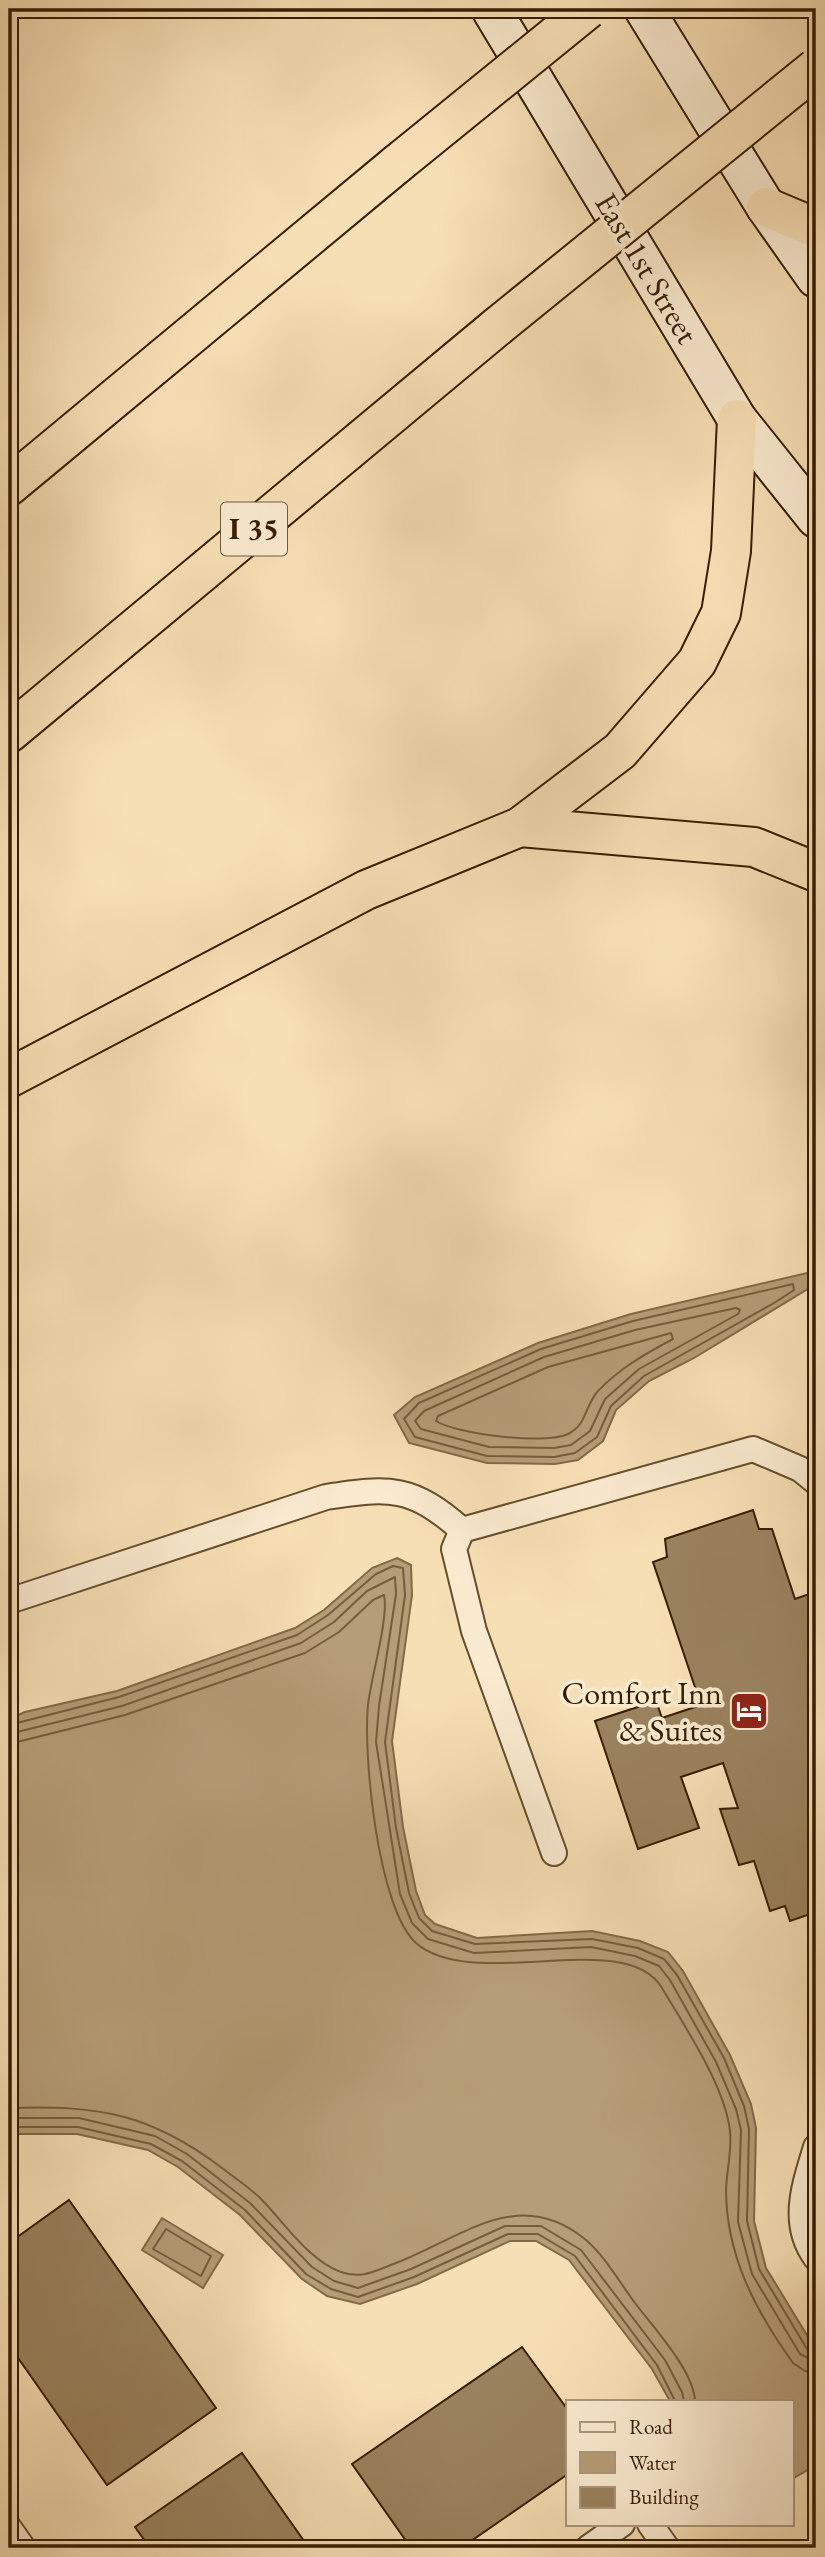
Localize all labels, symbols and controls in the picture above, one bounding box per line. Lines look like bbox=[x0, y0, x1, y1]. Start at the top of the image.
street label: East 1st Street bbox=[585, 185, 709, 351]
road number: I 35 bbox=[221, 502, 287, 556]
place label: Comfort Inn & Suites bbox=[562, 1672, 722, 1751]
hotel icon: Comfort Inn & Suites bbox=[728, 1690, 770, 1732]
legend bbox=[566, 2400, 794, 2526]
text: Road bbox=[629, 2413, 673, 2440]
text: Water bbox=[629, 2449, 676, 2476]
text: Building bbox=[629, 2483, 699, 2510]

